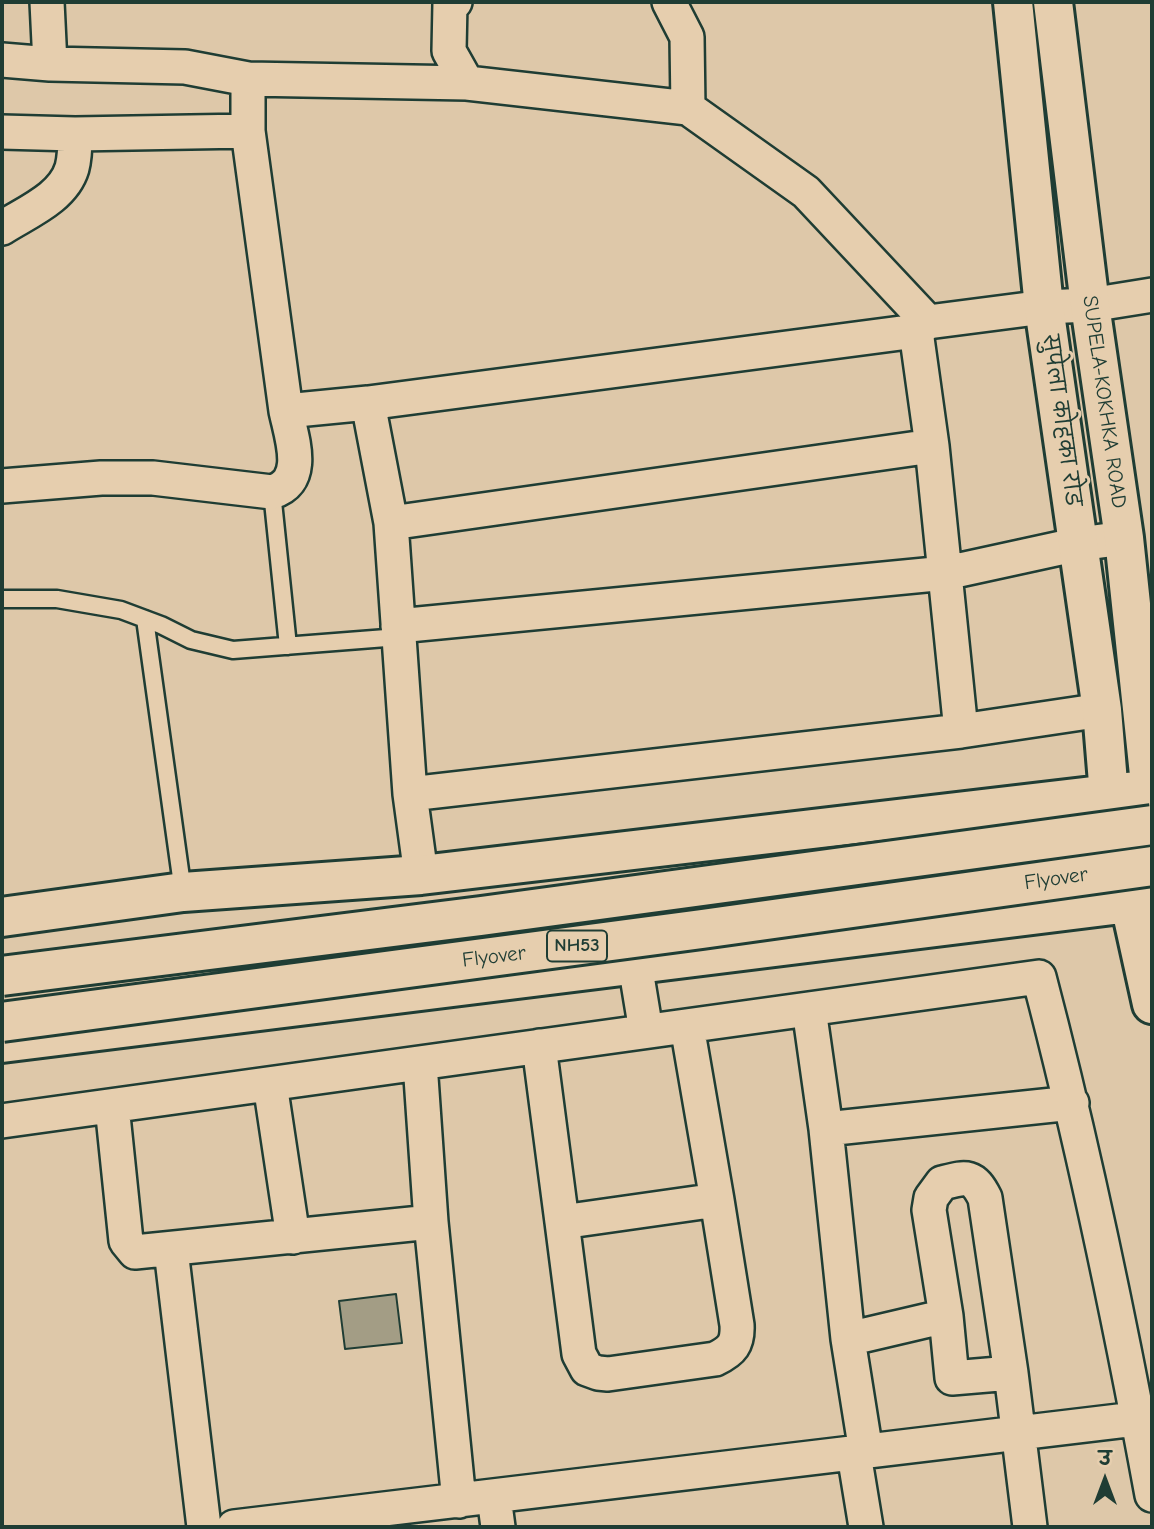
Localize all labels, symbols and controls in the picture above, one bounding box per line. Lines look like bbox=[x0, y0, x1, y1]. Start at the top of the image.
street label: SUPELA-KOKHKA ROAD bbox=[1077, 294, 1131, 510]
street label: सुपेला कोहका रोड bbox=[1036, 332, 1086, 508]
street label: Flyover bbox=[1023, 862, 1089, 896]
road number: NH53 bbox=[547, 930, 607, 962]
street label: Flyover bbox=[461, 941, 527, 973]
north arrow bbox=[1070, 1445, 1140, 1515]
text: उ bbox=[1099, 1448, 1111, 1470]

